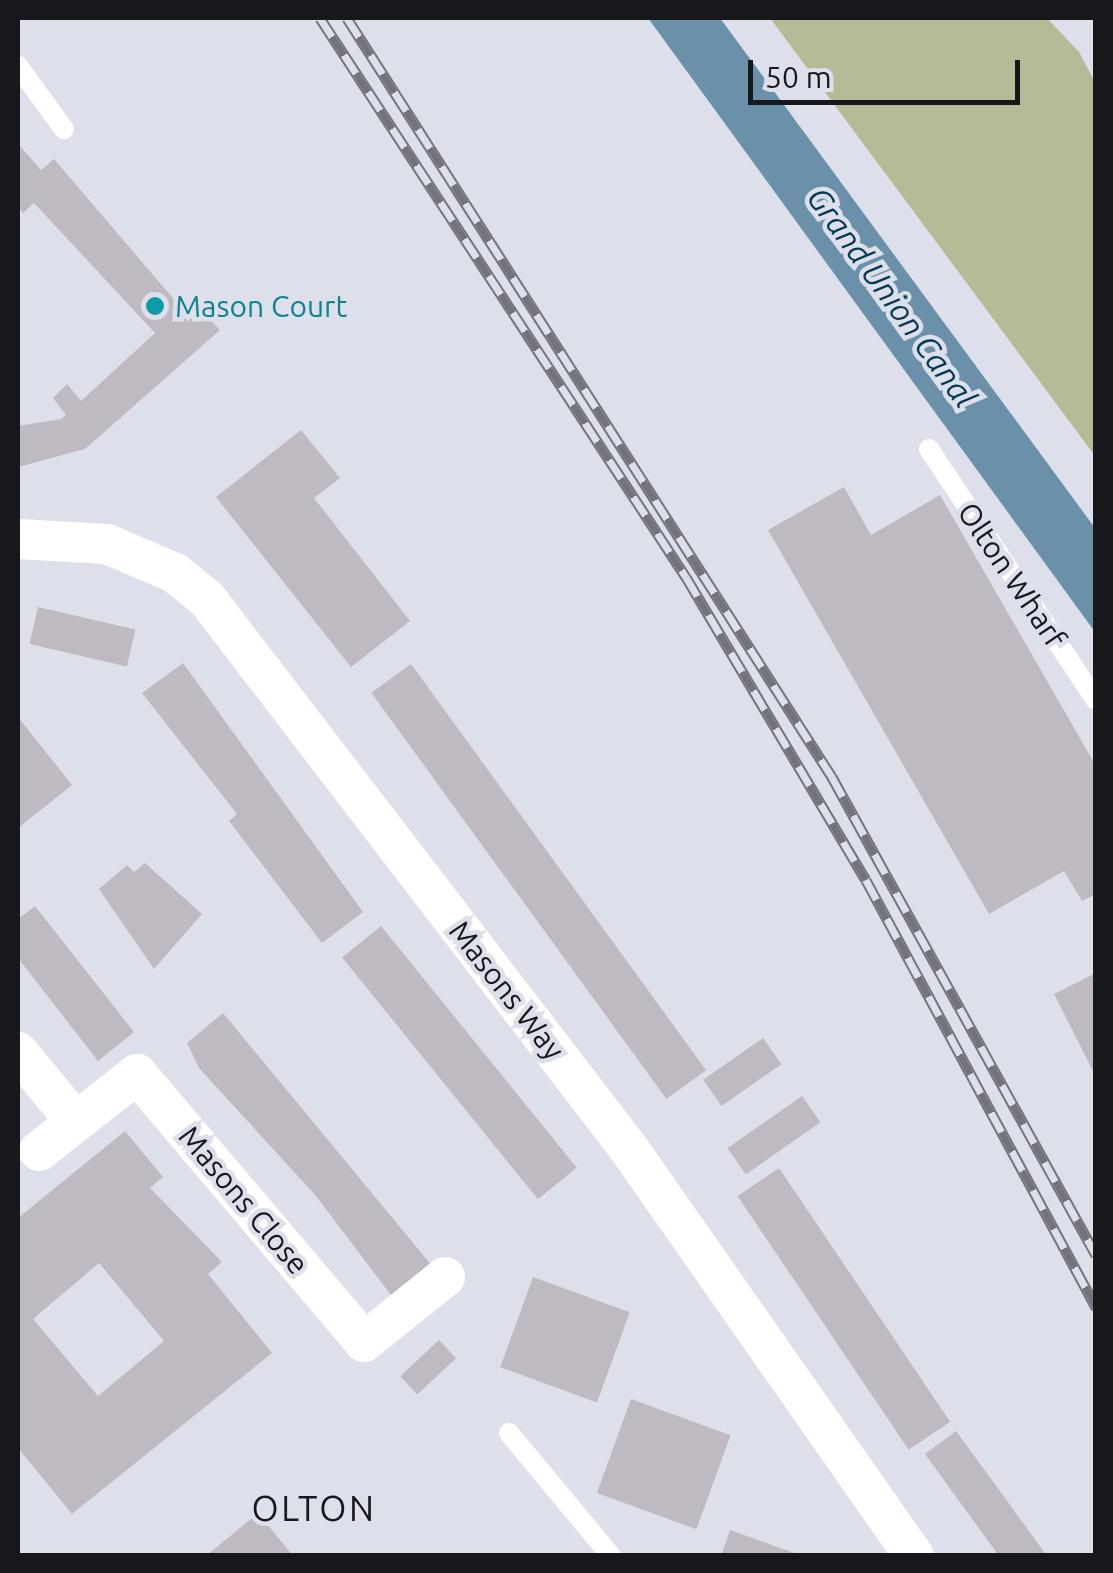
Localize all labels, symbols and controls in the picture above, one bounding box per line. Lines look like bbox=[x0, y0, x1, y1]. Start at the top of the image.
scale bar bbox=[753, 40, 1026, 102]
text: 50 m bbox=[765, 60, 832, 94]
water label: Grand Union Canal bbox=[799, 179, 985, 415]
place label: Mason Court bbox=[175, 288, 347, 324]
marker: Mason Court bbox=[144, 295, 166, 317]
street label: Olton Wharf bbox=[950, 496, 1074, 654]
street label: Masons Way bbox=[442, 913, 572, 1067]
street label: Masons Close bbox=[172, 1119, 316, 1281]
district label: OLTON bbox=[251, 1487, 377, 1529]

